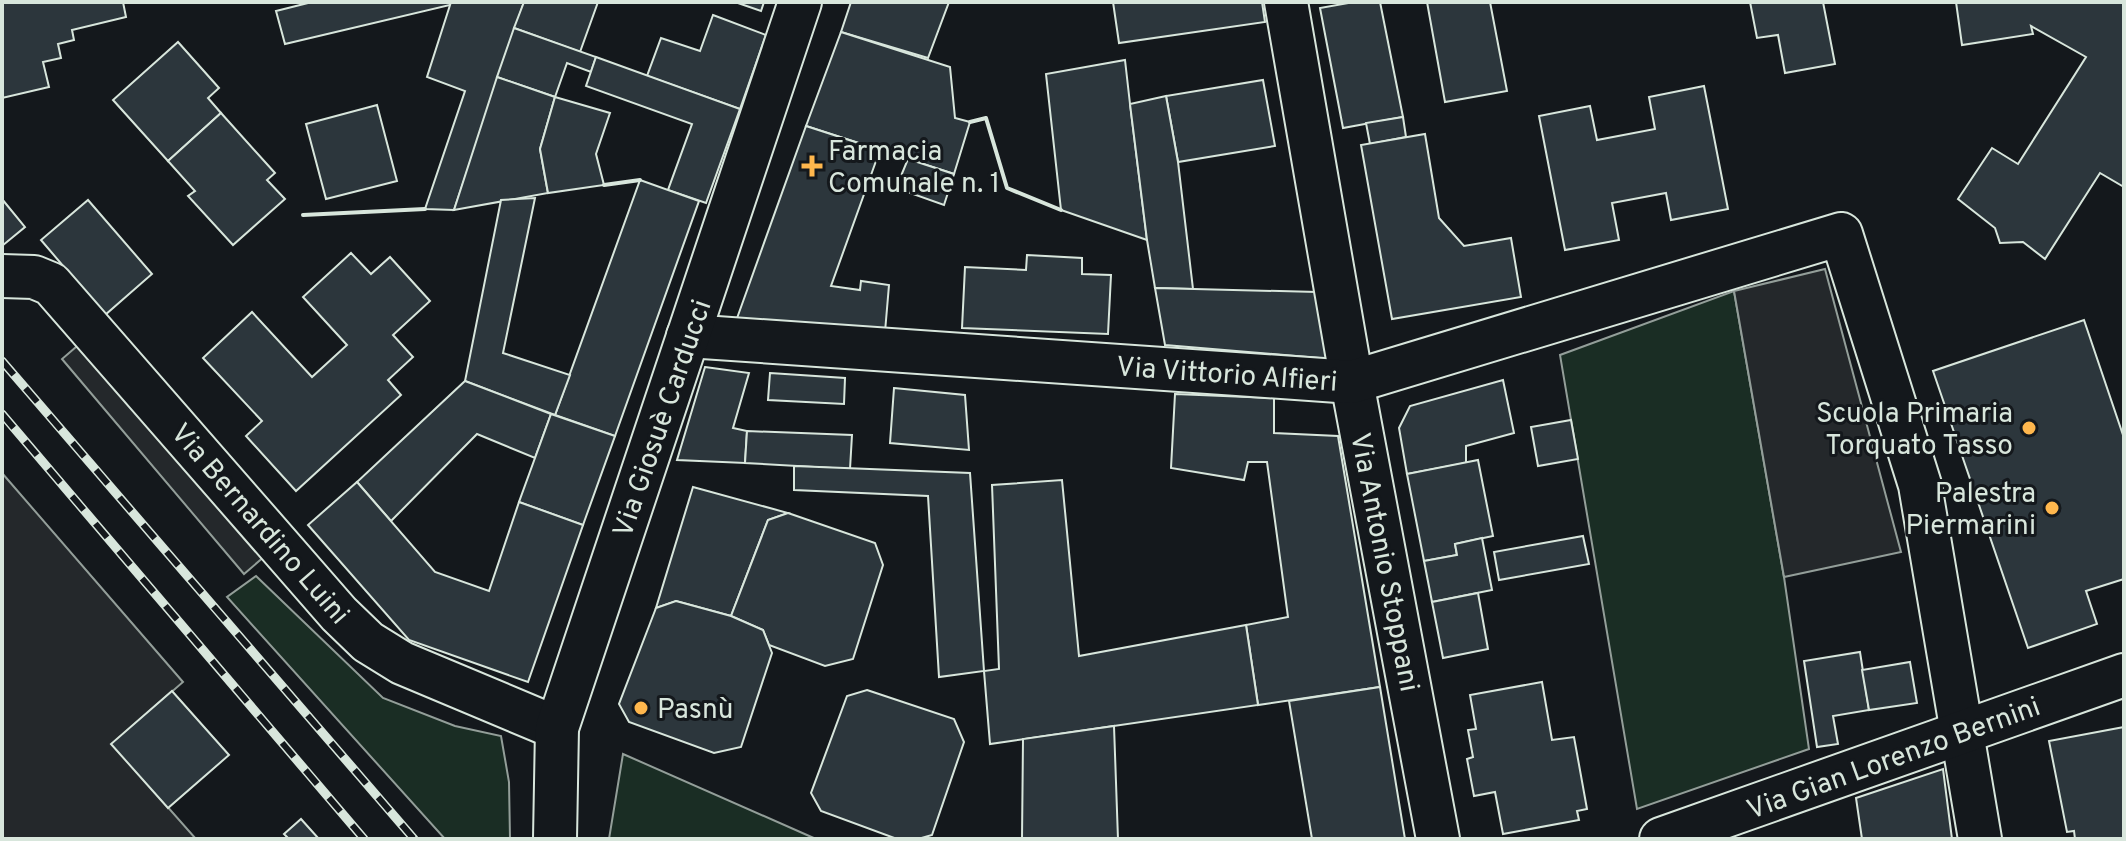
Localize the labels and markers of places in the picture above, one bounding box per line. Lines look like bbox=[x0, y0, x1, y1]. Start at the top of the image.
place label: Farmacia Comunale n. 1 bbox=[828, 135, 1000, 203]
marker: Farmacia Comunale n. 1 bbox=[803, 157, 821, 175]
place label: Scuola Primaria Torquato Tasso bbox=[1816, 397, 2013, 465]
marker: Scuola Primaria Torquato Tasso bbox=[2020, 419, 2038, 437]
place label: Palestra Piermarini bbox=[1905, 477, 2036, 545]
marker: Palestra Piermarini bbox=[2043, 499, 2061, 517]
place label: Pasnù bbox=[657, 693, 733, 729]
marker: Pasnù bbox=[632, 699, 650, 717]

